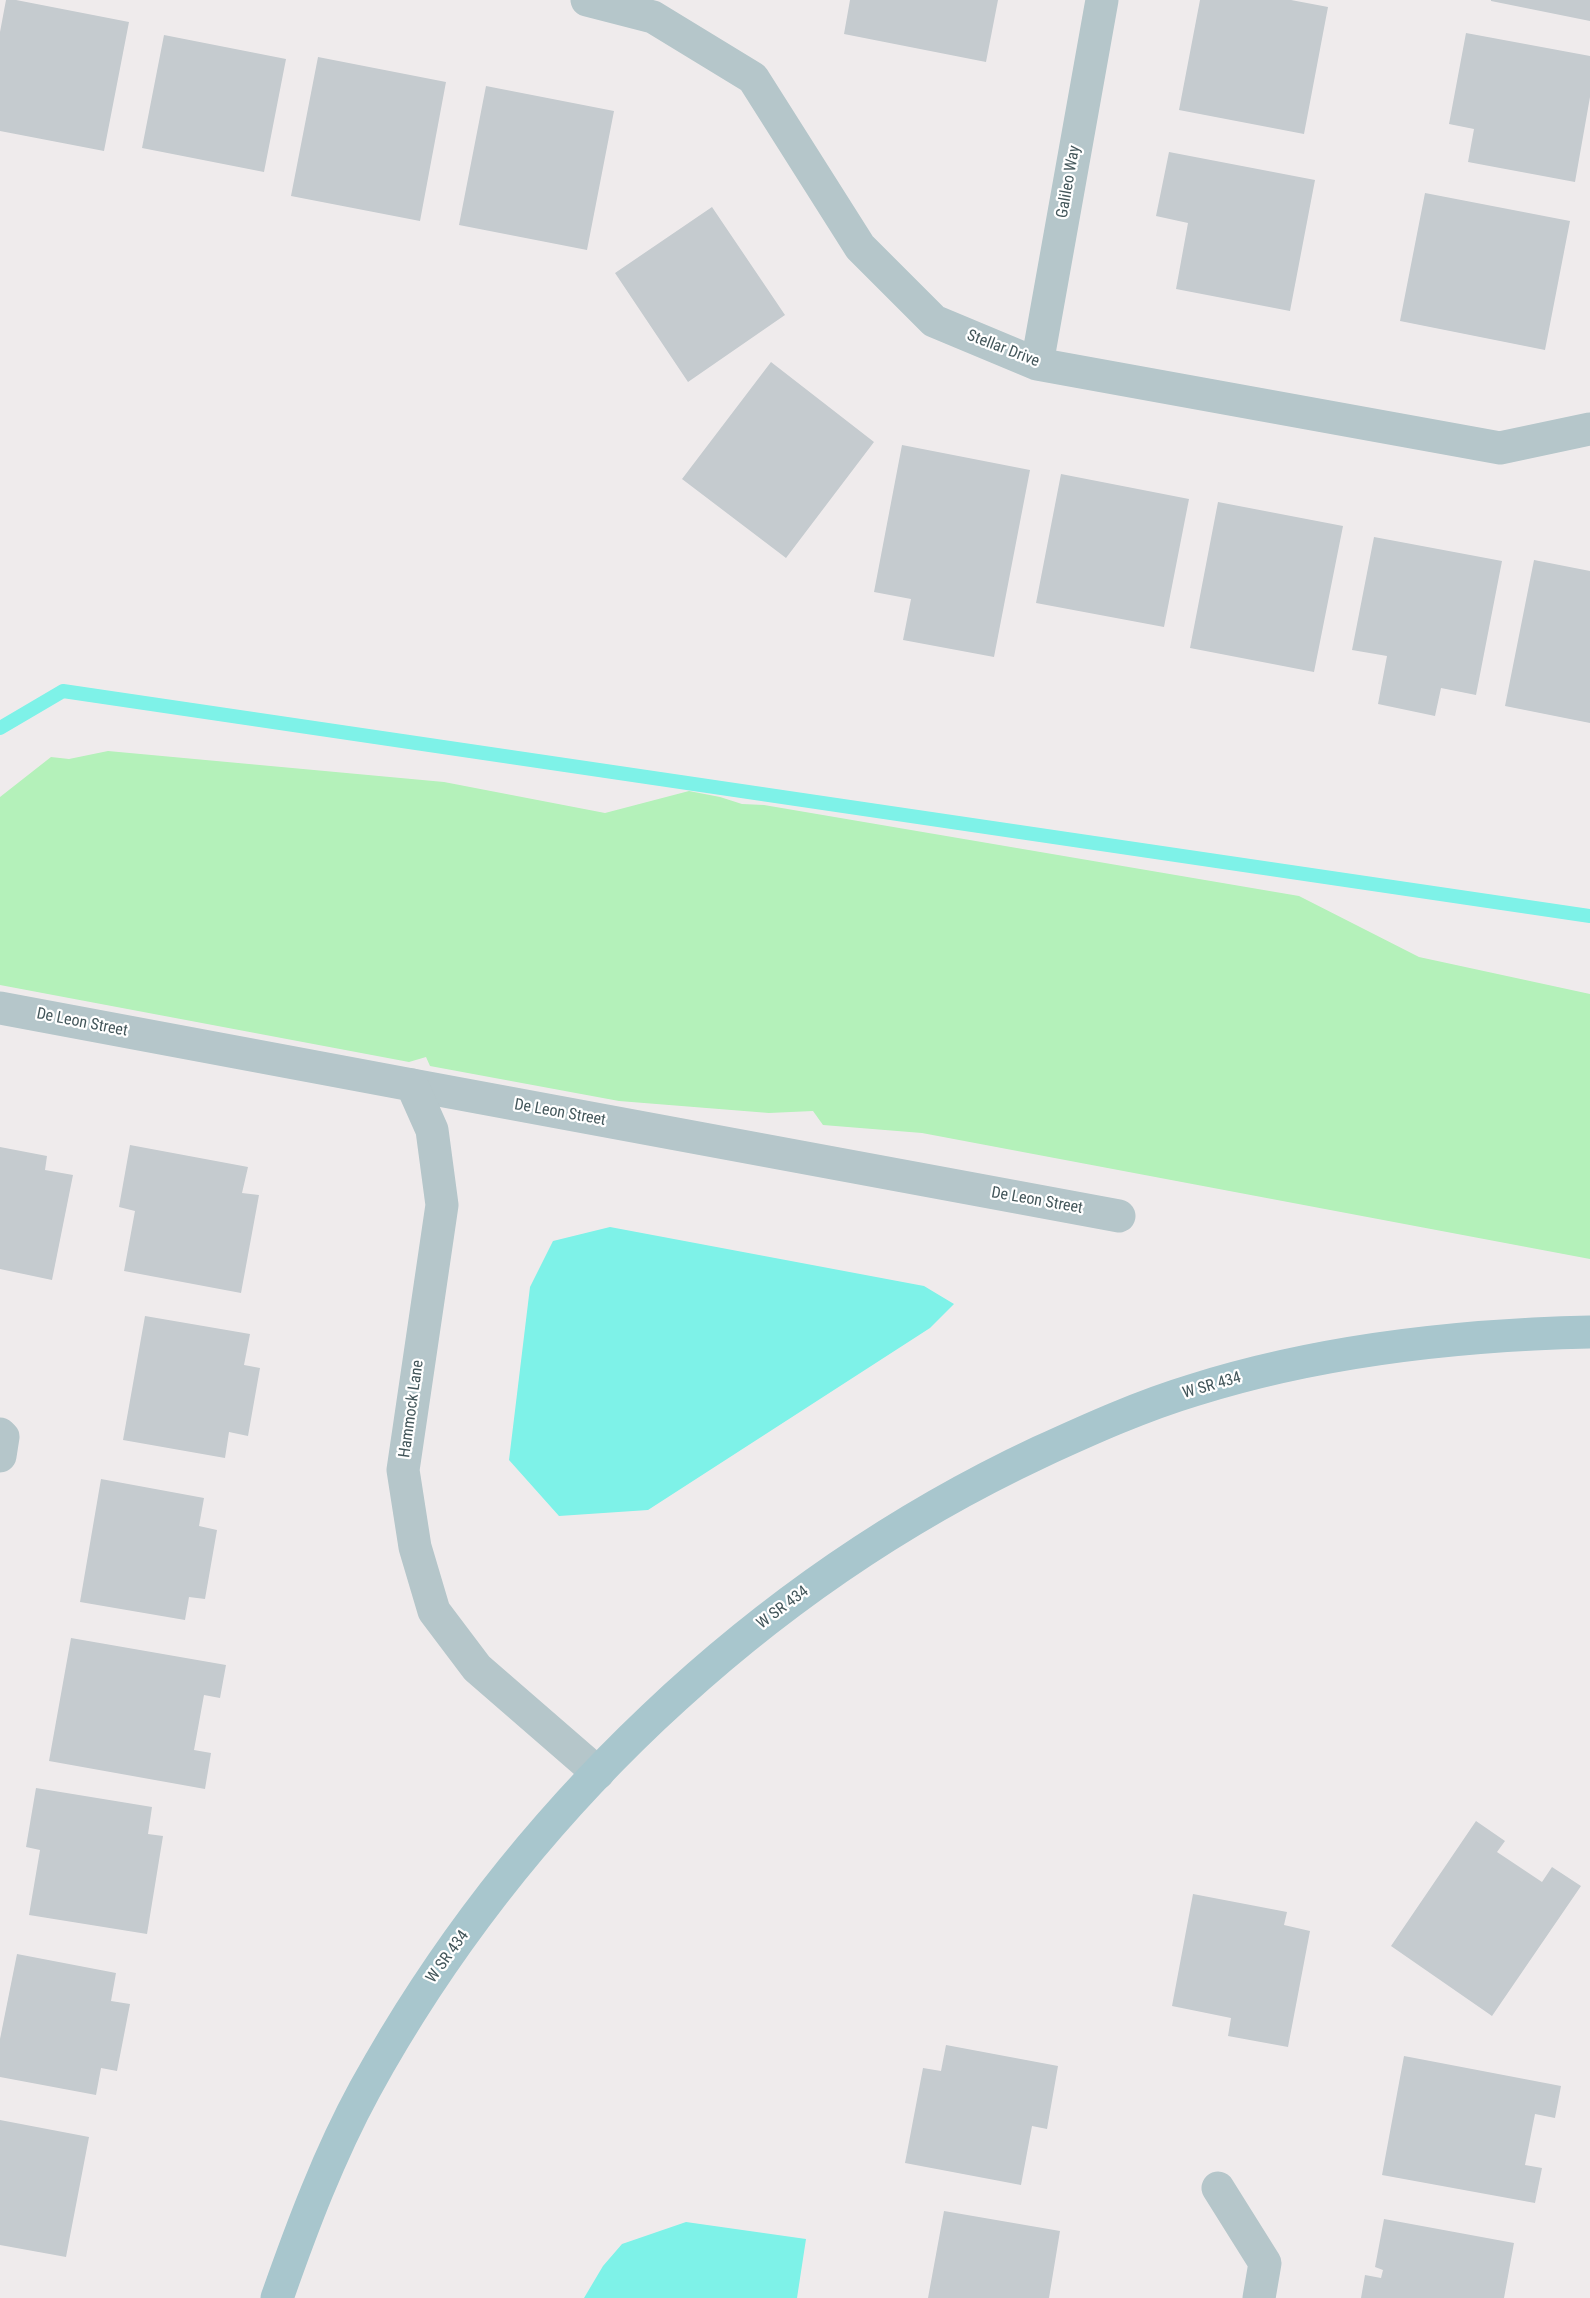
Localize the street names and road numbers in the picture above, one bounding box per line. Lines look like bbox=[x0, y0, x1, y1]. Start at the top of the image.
street label: Galileo Way bbox=[1053, 144, 1085, 220]
street label: Stellar Drive bbox=[964, 326, 1042, 372]
street label: De Leon Street bbox=[35, 1005, 129, 1041]
street label: De Leon Street bbox=[513, 1096, 607, 1130]
street label: De Leon Street bbox=[990, 1184, 1084, 1218]
street label: Hammock Lane bbox=[396, 1359, 428, 1459]
street label: W SR 434 bbox=[1181, 1369, 1243, 1403]
street label: W SR 434 bbox=[753, 1582, 813, 1634]
street label: W SR 434 bbox=[423, 1927, 473, 1987]

